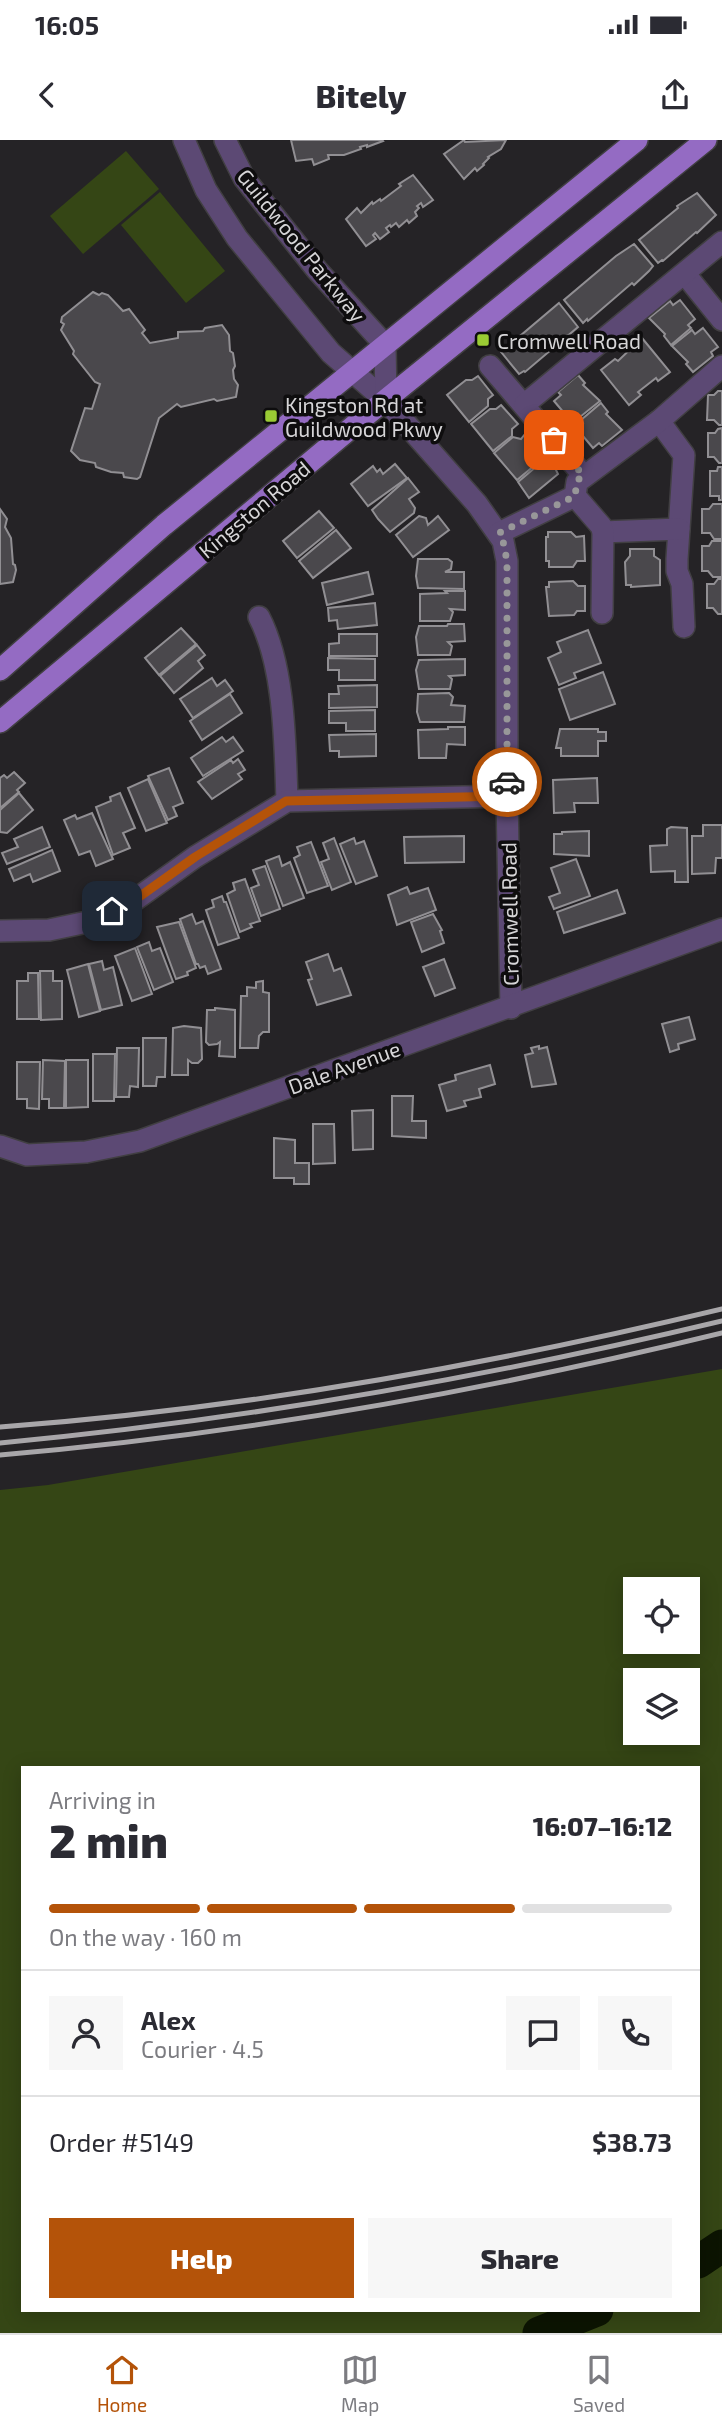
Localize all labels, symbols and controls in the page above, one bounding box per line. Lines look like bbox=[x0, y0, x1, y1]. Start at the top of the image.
text: 16:05 bbox=[35, 9, 99, 40]
icon: back bbox=[28, 76, 66, 114]
text: Bitely bbox=[315, 76, 407, 114]
icon: share bbox=[656, 76, 694, 114]
street label: Guildwood Parkway bbox=[233, 164, 371, 326]
place label: Cromwell Road bbox=[497, 328, 641, 353]
marker: Cromwell Road bbox=[475, 332, 491, 348]
place label: Kingston Rd at Guildwood Pkwy bbox=[285, 392, 443, 441]
marker: Kingston Rd at Guildwood Pkwy bbox=[263, 408, 279, 424]
pin bbox=[524, 410, 584, 470]
icon: bag bbox=[535, 421, 573, 459]
street label: Kingston Road bbox=[193, 455, 315, 563]
courier bbox=[472, 747, 542, 817]
icon: car bbox=[488, 763, 526, 801]
street label: Cromwell Road bbox=[495, 842, 523, 986]
pin bbox=[82, 881, 142, 941]
icon: home bbox=[93, 892, 131, 930]
street label: Dale Avenue bbox=[284, 1035, 404, 1099]
map controls bbox=[623, 1577, 700, 1745]
button: locate bbox=[623, 1577, 700, 1654]
button: layers bbox=[623, 1668, 700, 1745]
text: Arriving in bbox=[49, 1786, 156, 1814]
text: 16:07–16:12 bbox=[533, 1810, 672, 1841]
text: 2 min bbox=[49, 1812, 168, 1867]
text: On the way · 160 m bbox=[49, 1923, 242, 1951]
button: person bbox=[49, 1996, 123, 2070]
button: chat bbox=[506, 1996, 580, 2070]
button: phone bbox=[598, 1996, 672, 2070]
text: Alex bbox=[141, 2004, 196, 2035]
text: Courier · 4.5 bbox=[141, 2035, 264, 2063]
text: Order #5149 bbox=[49, 2126, 194, 2157]
text: $38.73 bbox=[592, 2126, 672, 2157]
button: Help bbox=[49, 2218, 354, 2298]
button: Share bbox=[368, 2218, 672, 2298]
tab: Home bbox=[97, 2351, 147, 2416]
tab: Map bbox=[341, 2351, 379, 2416]
tab: Saved bbox=[573, 2351, 625, 2416]

